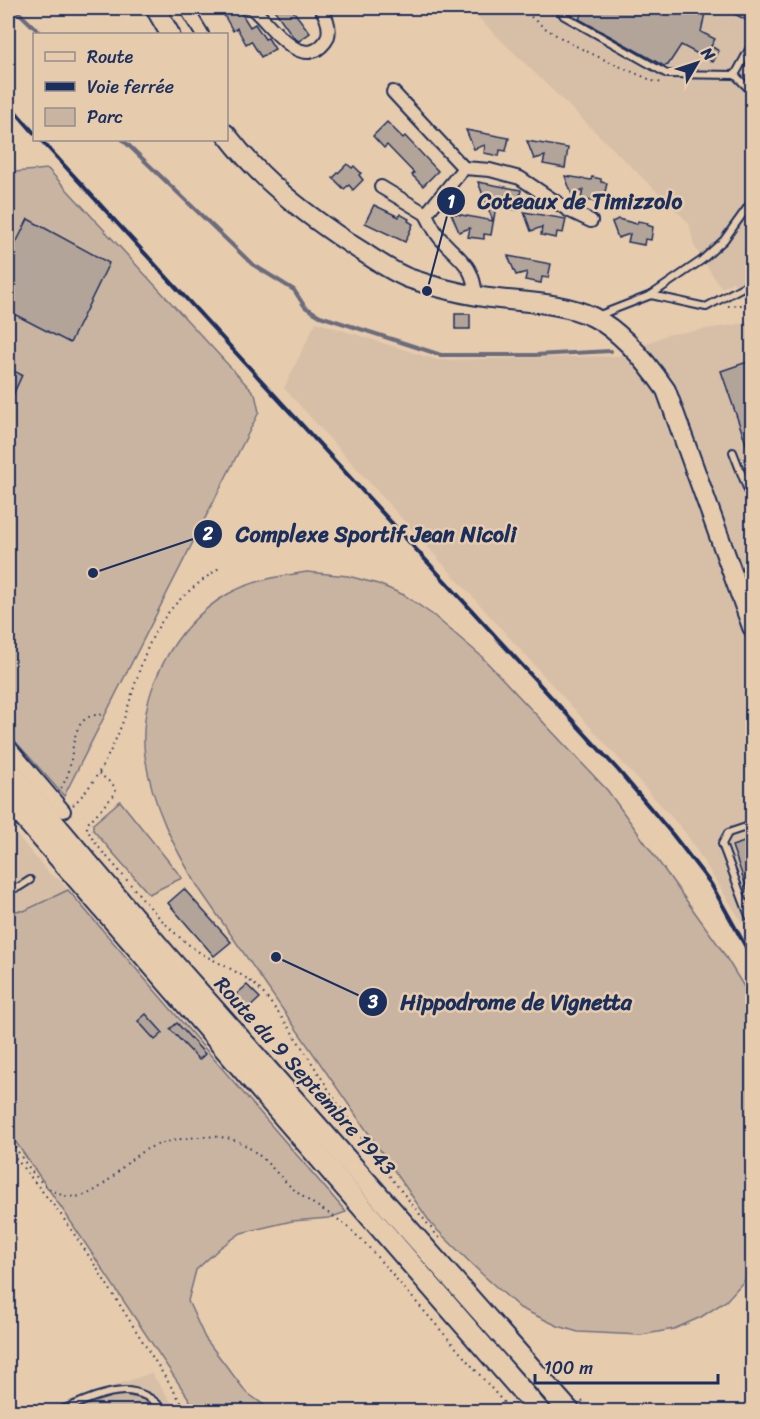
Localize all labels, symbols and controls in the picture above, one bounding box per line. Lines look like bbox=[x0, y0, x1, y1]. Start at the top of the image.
legend bbox=[33, 33, 228, 141]
north arrow bbox=[667, 33, 727, 93]
text: N bbox=[693, 40, 724, 68]
text: Route bbox=[87, 41, 134, 73]
text: Voie ferrée bbox=[87, 71, 174, 103]
text: Parc bbox=[87, 101, 123, 133]
callout: Coteaux de Timizzolo bbox=[436, 181, 695, 221]
text: Coteaux de Timizzolo bbox=[477, 182, 682, 221]
text: 1 bbox=[447, 186, 455, 218]
callout: Complexe Sportif Jean Nicoli bbox=[193, 514, 528, 554]
text: Complexe Sportif Jean Nicoli bbox=[235, 515, 518, 554]
text: 2 bbox=[202, 518, 214, 550]
street label: Route du 9 Septembre 1943 bbox=[209, 971, 401, 1181]
callout: Hippodrome de Vignetta bbox=[358, 982, 644, 1022]
text: Hippodrome de Vignetta bbox=[399, 983, 633, 1022]
scale bar bbox=[535, 1347, 718, 1385]
text: 100 m bbox=[544, 1352, 593, 1384]

